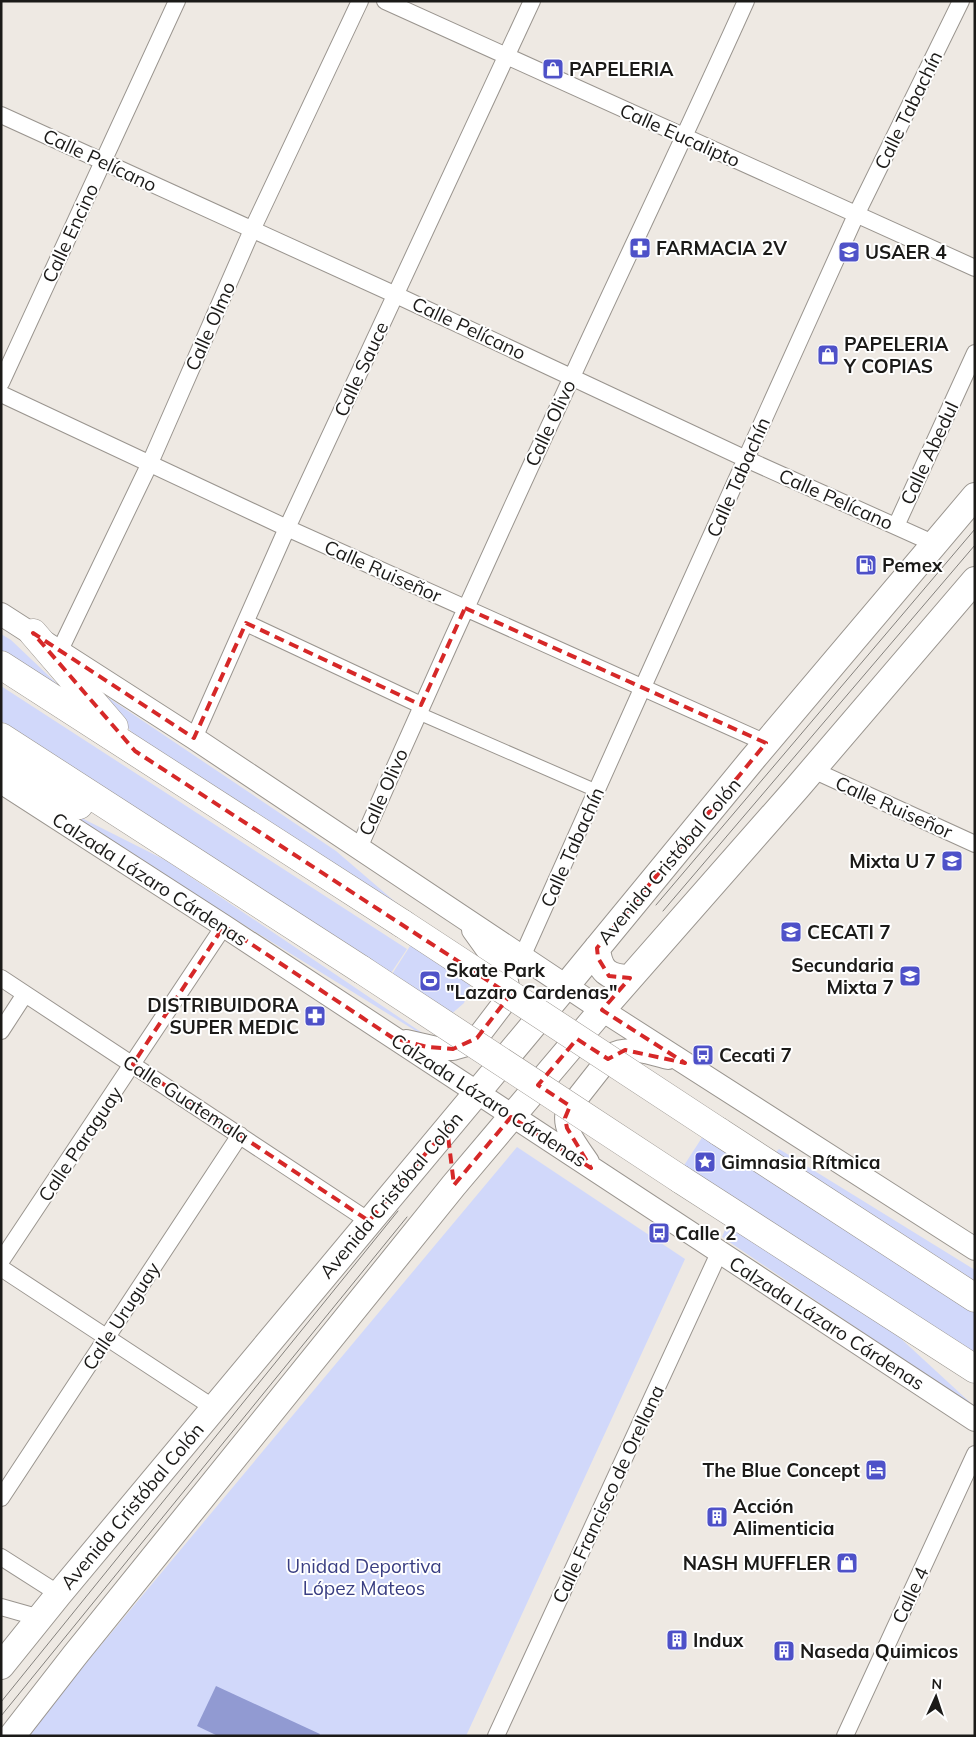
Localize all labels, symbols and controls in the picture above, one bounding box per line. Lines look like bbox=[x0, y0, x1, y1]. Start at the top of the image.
street label: Calle Tabachín bbox=[869, 47, 947, 173]
shop icon: PAPELERIA bbox=[541, 57, 565, 81]
place label: PAPELERIA bbox=[569, 57, 674, 81]
street label: Calle Eucalipto bbox=[616, 98, 744, 172]
street label: Calle Pelícano bbox=[39, 123, 161, 197]
street label: Calle Encino bbox=[37, 180, 103, 286]
pharmacy icon: FARMACIA 2V bbox=[628, 236, 652, 260]
place label: FARMACIA 2V bbox=[656, 236, 787, 260]
school or university icon: USAER 4 bbox=[837, 240, 861, 264]
place label: USAER 4 bbox=[865, 240, 947, 264]
street label: Calle Olmo bbox=[180, 278, 240, 374]
street label: Calle Pelícano bbox=[408, 291, 530, 365]
street label: Calle Sauce bbox=[329, 318, 393, 420]
place label: PAPELERIA Y COPIAS bbox=[843, 332, 949, 378]
shop icon: PAPELERIA Y COPIAS bbox=[816, 343, 840, 367]
street label: Calle Olivo bbox=[519, 376, 581, 470]
street label: Calle Abedul bbox=[895, 398, 963, 508]
street label: Calle Tabachín bbox=[701, 413, 775, 541]
street label: Calle Pelícano bbox=[775, 463, 897, 535]
street label: Calle Ruiseñor bbox=[321, 534, 445, 608]
fuel station icon: Pemex bbox=[854, 553, 878, 577]
place label: Pemex bbox=[882, 553, 943, 577]
street label: Calle Olivo bbox=[353, 745, 413, 839]
street label: Calle Ruiseñor bbox=[832, 770, 956, 844]
street label: Avenida Cristóbal Colón bbox=[592, 773, 746, 949]
street label: Calle Tabachín bbox=[535, 783, 609, 911]
street label: Calzada Lázaro Cárdenas bbox=[48, 807, 252, 951]
place label: Mixta U 7 bbox=[849, 849, 936, 873]
school or university icon: Mixta U 7 bbox=[940, 849, 964, 873]
school or university icon: CECATI 7 bbox=[779, 920, 803, 944]
place label: CECATI 7 bbox=[807, 920, 891, 944]
place label: Secundaria Mixta 7 bbox=[791, 953, 894, 999]
place label: Skate Park "Lazaro Cardenas" bbox=[446, 958, 618, 1004]
school or university icon: Secundaria Mixta 7 bbox=[898, 964, 922, 988]
sports icon: Skate Park "Lazaro Cardenas" bbox=[418, 969, 442, 993]
place label: DISTRIBUIDORA SUPER MEDIC bbox=[147, 993, 300, 1039]
pharmacy icon: DISTRIBUIDORA SUPER MEDIC bbox=[303, 1004, 327, 1028]
street label: Calzada Lázaro Cárdenas bbox=[387, 1028, 591, 1172]
bus stop icon: Cecati 7 bbox=[691, 1043, 715, 1067]
place label: Cecati 7 bbox=[719, 1043, 792, 1067]
street label: Calle Guatemala bbox=[118, 1049, 254, 1149]
street label: Calle Paraguay bbox=[33, 1082, 127, 1206]
street label: Avenida Cristóbal Colón bbox=[314, 1107, 468, 1283]
place icon: Gimnasia Rítmica bbox=[693, 1150, 717, 1174]
place label: Gimnasia Rítmica bbox=[721, 1150, 881, 1174]
bus stop icon: Calle 2 bbox=[647, 1221, 671, 1245]
place label: Calle 2 bbox=[675, 1221, 736, 1245]
street label: Calzada Lázaro Cárdenas bbox=[725, 1251, 929, 1395]
street label: Calle Uruguay bbox=[77, 1257, 165, 1375]
street label: Calle Francisco de Orellana bbox=[547, 1381, 669, 1607]
street label: Avenida Cristóbal Colón bbox=[55, 1418, 209, 1594]
place label: The Blue Concept bbox=[702, 1458, 860, 1482]
hotel icon: The Blue Concept bbox=[864, 1458, 888, 1482]
place label: Acción Alimenticia bbox=[733, 1494, 835, 1540]
building icon: Acción Alimenticia bbox=[705, 1505, 729, 1529]
place label: NASH MUFFLER bbox=[683, 1551, 831, 1575]
shop icon: NASH MUFFLER bbox=[835, 1551, 859, 1575]
park label: Unidad Deportiva López Mateos bbox=[286, 1554, 442, 1600]
street label: Calle 4 bbox=[886, 1563, 934, 1627]
building icon: Indux bbox=[665, 1628, 689, 1652]
place label: Indux bbox=[693, 1628, 744, 1652]
building icon: Naseda Quimicos bbox=[772, 1639, 796, 1663]
place label: Naseda Quimicos bbox=[800, 1639, 958, 1663]
north arrow bbox=[911, 1672, 961, 1722]
text: N bbox=[931, 1675, 942, 1693]

